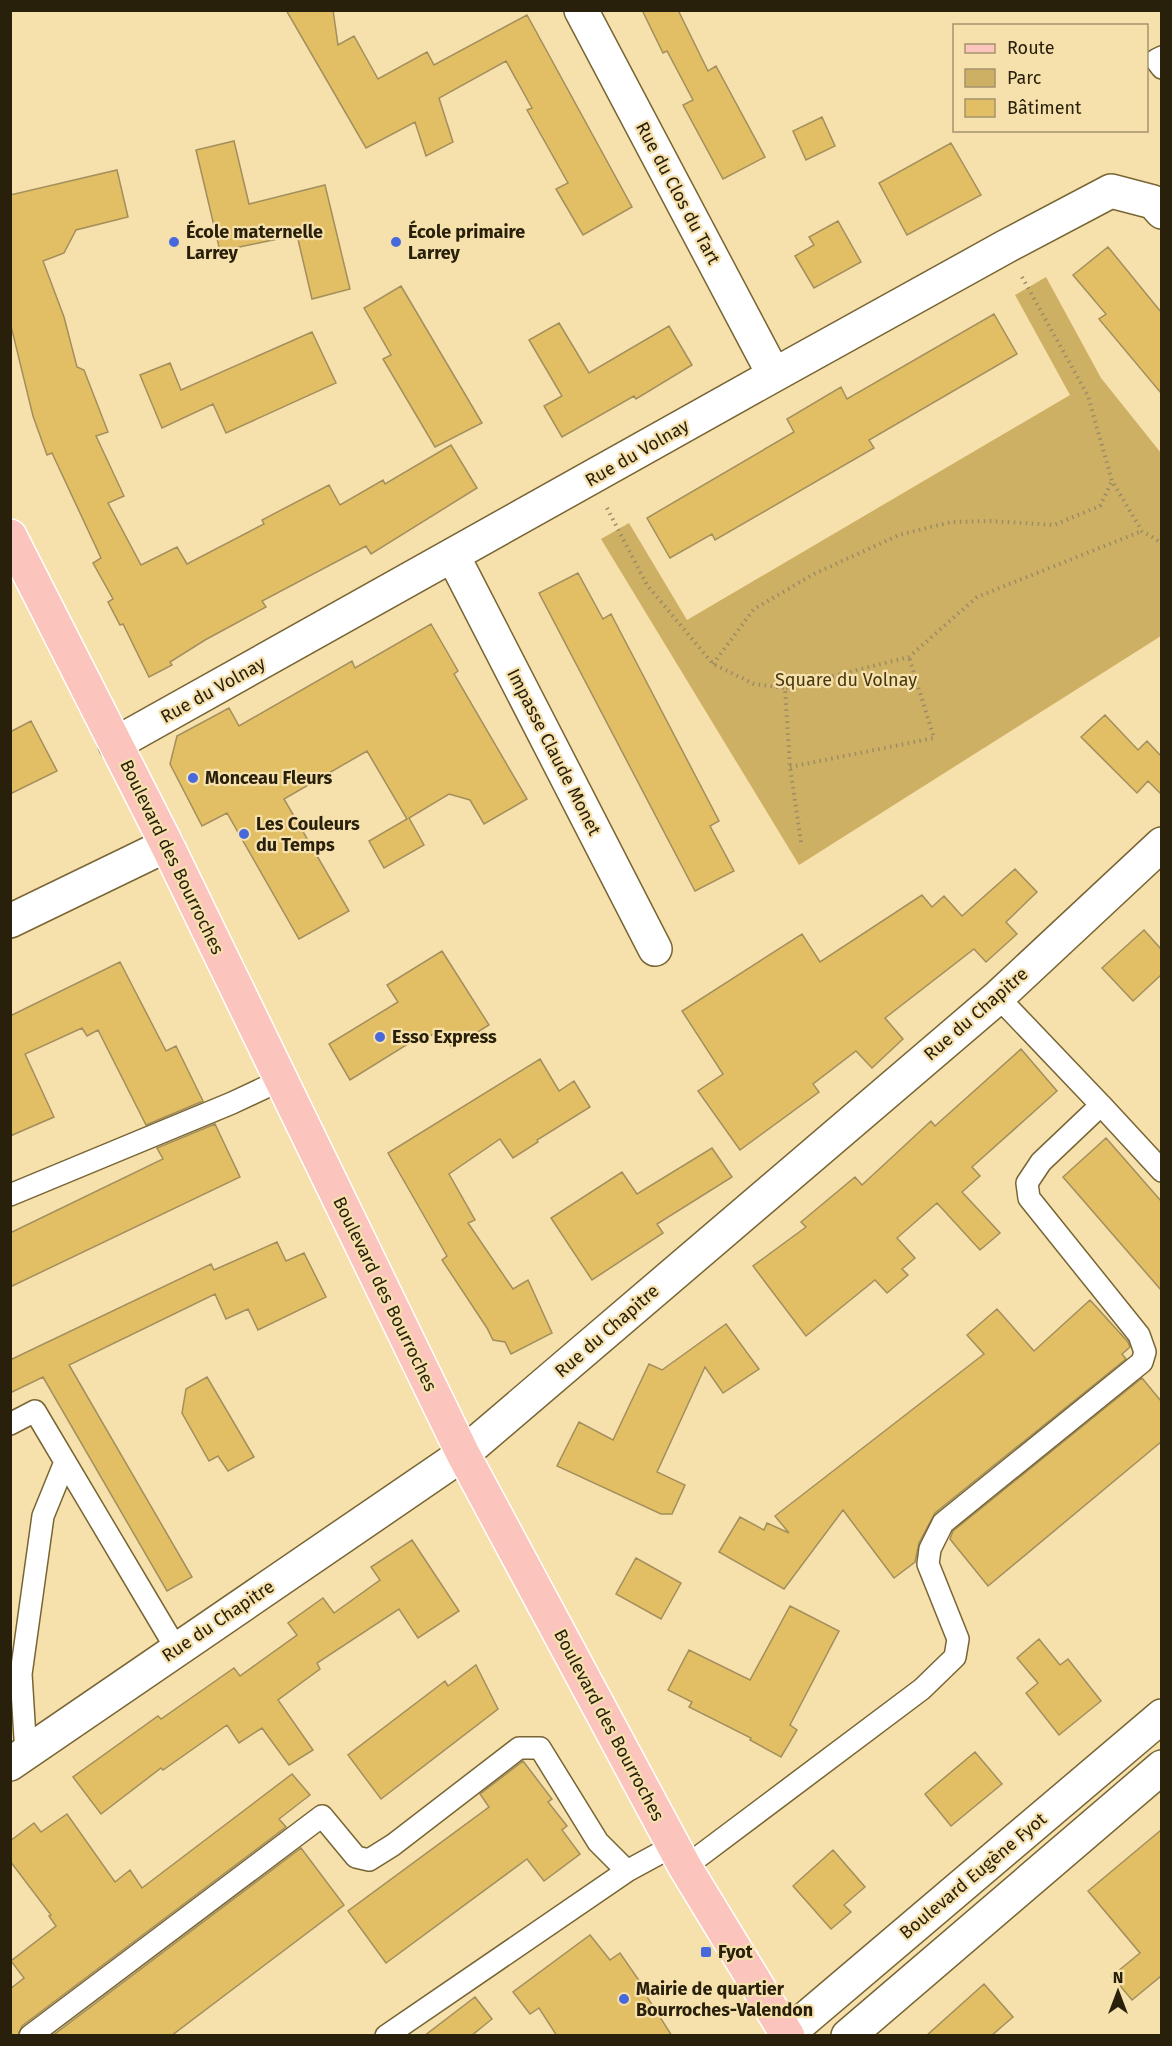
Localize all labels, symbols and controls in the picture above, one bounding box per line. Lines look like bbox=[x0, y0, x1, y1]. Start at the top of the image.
legend bbox=[953, 24, 1148, 132]
text: Route bbox=[1007, 37, 1055, 59]
text: Parc bbox=[1007, 67, 1042, 89]
text: Bâtiment bbox=[1007, 97, 1082, 119]
street label: Rue du Clos du Tart bbox=[631, 118, 725, 269]
place label: École maternelle Larrey bbox=[186, 220, 323, 264]
place label: École primaire Larrey bbox=[408, 220, 525, 264]
marker: École maternelle Larrey bbox=[167, 235, 181, 249]
marker: École primaire Larrey bbox=[389, 235, 403, 249]
street label: Rue du Volnay bbox=[581, 414, 693, 492]
street label: Rue du Volnay bbox=[157, 652, 269, 728]
street label: Impasse Claude Monet bbox=[502, 665, 606, 839]
park label: Square du Volnay bbox=[775, 669, 917, 691]
street label: Boulevard des Bourroches bbox=[115, 756, 229, 958]
place label: Monceau Fleurs bbox=[205, 767, 333, 789]
marker: Monceau Fleurs bbox=[186, 771, 200, 785]
place label: Les Couleurs du Temps bbox=[256, 813, 360, 856]
marker: Les Couleurs du Temps bbox=[237, 827, 251, 841]
street label: Rue du Chapitre bbox=[919, 963, 1033, 1065]
place label: Esso Express bbox=[392, 1026, 497, 1048]
marker: Esso Express bbox=[373, 1030, 387, 1044]
street label: Boulevard des Bourroches bbox=[328, 1193, 442, 1395]
street label: Rue du Chapitre bbox=[550, 1280, 664, 1382]
street label: Rue du Chapitre bbox=[158, 1575, 278, 1667]
street label: Boulevard des Bourroches bbox=[549, 1625, 669, 1825]
street label: Boulevard Eugène Fyot bbox=[895, 1808, 1051, 1944]
place label: Fyot bbox=[718, 1941, 754, 1963]
marker: Fyot bbox=[699, 1945, 713, 1959]
north arrow bbox=[1088, 1962, 1148, 2022]
text: N bbox=[1113, 1968, 1123, 1987]
place label: Mairie de quartier Bourroches-Valendon bbox=[636, 1978, 813, 2021]
marker: Mairie de quartier Bourroches-Valendon bbox=[617, 1992, 631, 2006]

